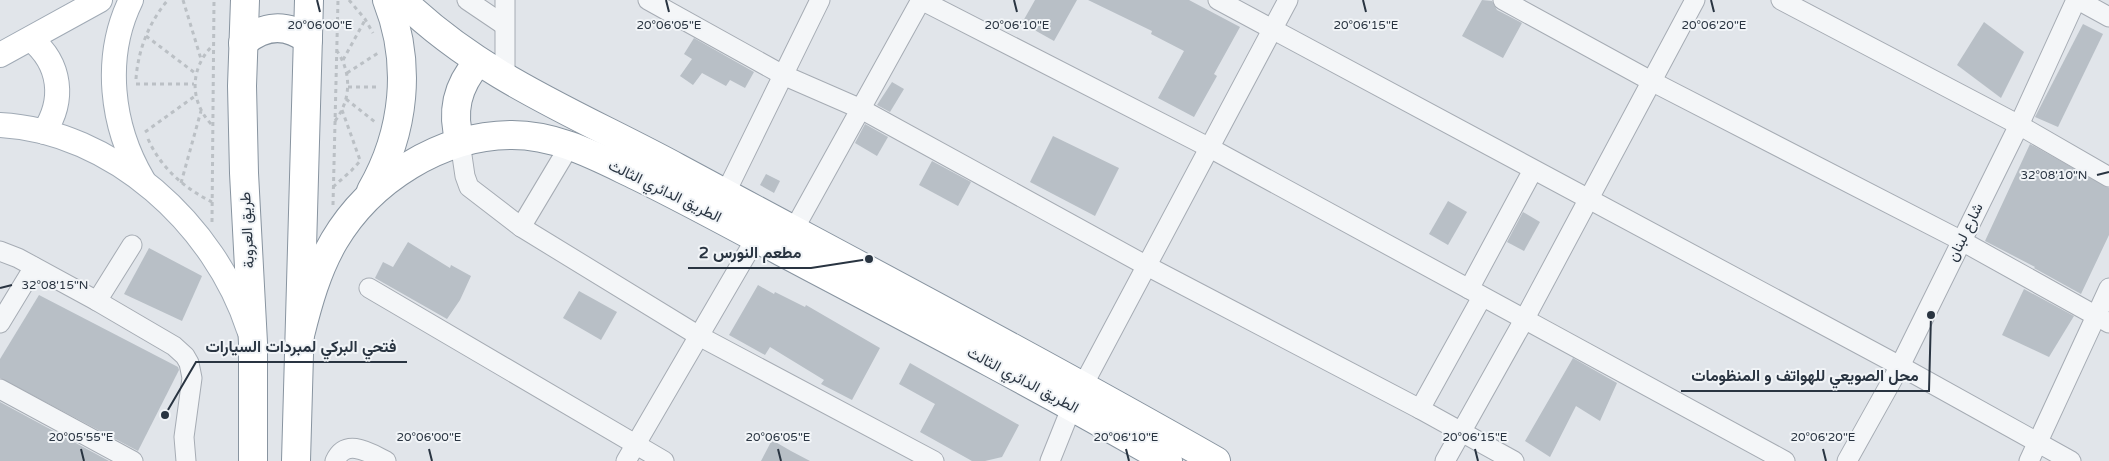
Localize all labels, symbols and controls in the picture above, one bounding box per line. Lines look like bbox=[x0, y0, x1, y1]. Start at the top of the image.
text: 20°06'00"E bbox=[287, 18, 353, 32]
text: 20°06'05"E bbox=[636, 18, 702, 32]
text: 20°06'10"E bbox=[984, 18, 1050, 32]
text: 20°06'15"E bbox=[1333, 18, 1399, 32]
text: 20°06'20"E bbox=[1681, 18, 1747, 32]
street label: الطريق الدائري الثالث bbox=[604, 156, 725, 230]
text: 32°08'10"N bbox=[2021, 168, 2088, 182]
street label: طريق العروبة bbox=[236, 191, 259, 269]
street label: شارع لبنان bbox=[1943, 200, 1989, 265]
callout: مطعم النورس 2 bbox=[688, 237, 811, 268]
text: مطعم النورس 2 bbox=[699, 243, 802, 263]
text: 32°08'15"N bbox=[22, 278, 89, 292]
callout: فتحي البركي لمبردات السيارات bbox=[196, 331, 407, 362]
text: فتحي البركي لمبردات السيارات bbox=[205, 337, 397, 360]
street label: الطريق الدائري الثالث bbox=[962, 343, 1082, 421]
callout: محل الصويعي للهواتف و المنظومات bbox=[1681, 360, 1929, 391]
text: محل الصويعي للهواتف و المنظومات bbox=[1691, 366, 1919, 389]
text: 20°05'55"E bbox=[48, 430, 114, 444]
text: 20°06'00"E bbox=[396, 430, 462, 444]
text: 20°06'05"E bbox=[745, 430, 811, 444]
text: 20°06'10"E bbox=[1093, 430, 1159, 444]
text: 20°06'15"E bbox=[1442, 430, 1508, 444]
text: 20°06'20"E bbox=[1790, 430, 1856, 444]

